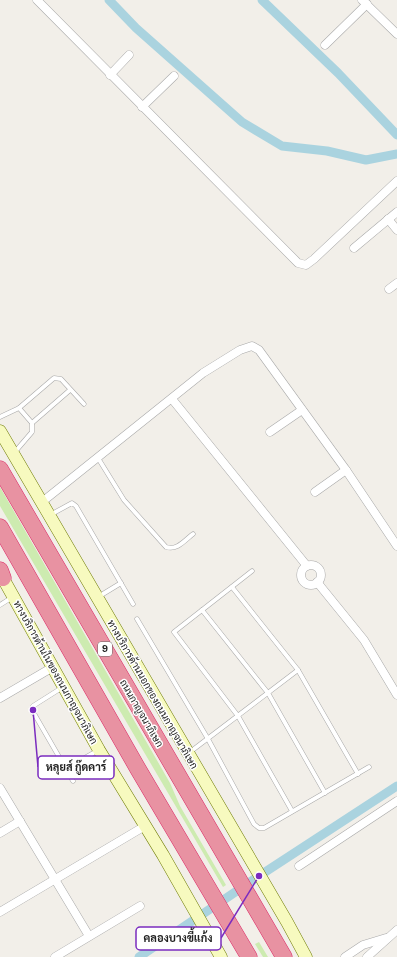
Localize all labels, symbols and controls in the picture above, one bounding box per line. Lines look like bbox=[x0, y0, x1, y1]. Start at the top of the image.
street label: ทางบริการด้านในของถนนกาญจนาภิเษก bbox=[11, 598, 101, 747]
street label: ทางบริการด้านนอกของถนนกาญจนาภิเษก bbox=[105, 617, 201, 771]
road number: 9 bbox=[98, 642, 112, 656]
street label: ถนนกาญจนาภิเษก bbox=[118, 677, 166, 749]
callout: หลุยส์ กู๊ดคาร์ bbox=[38, 756, 114, 779]
text: หลุยส์ กู๊ดคาร์ bbox=[46, 759, 107, 775]
callout: คลองบางขี้แก้ง bbox=[136, 927, 221, 950]
text: คลองบางขี้แก้ง bbox=[143, 927, 213, 944]

